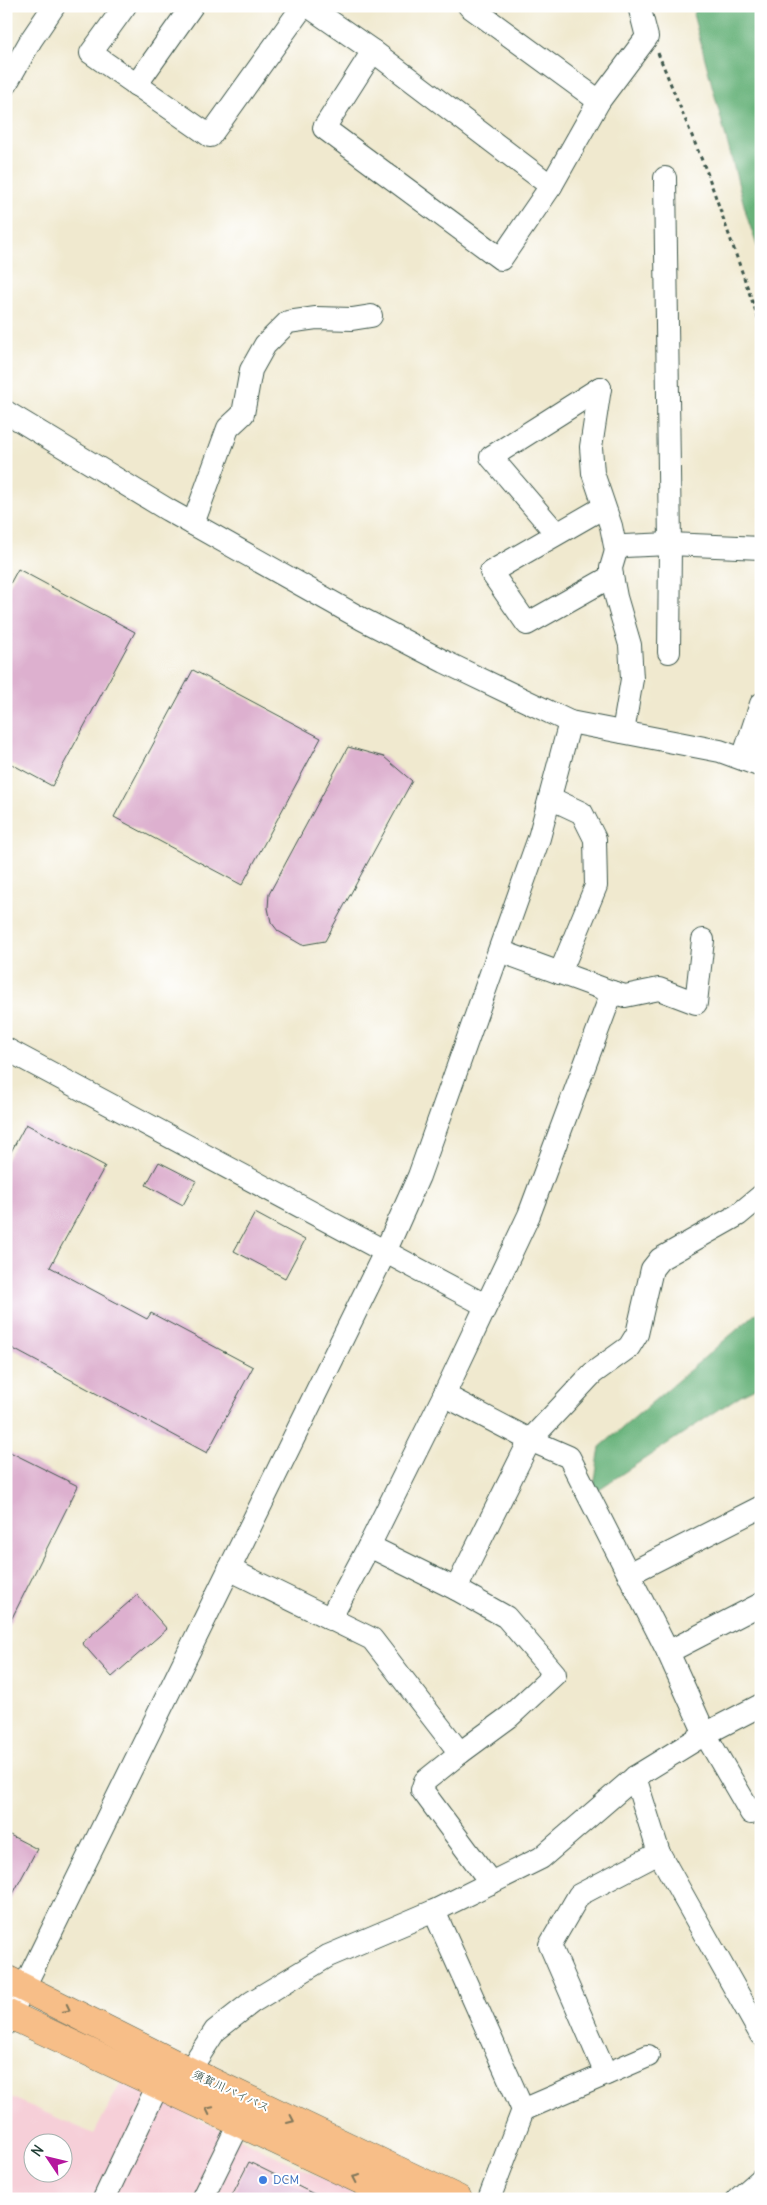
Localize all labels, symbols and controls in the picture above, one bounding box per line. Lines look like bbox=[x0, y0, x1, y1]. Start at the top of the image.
one-way arrow bbox=[61, 2003, 70, 2013]
street label: 須賀川バイパス bbox=[190, 2066, 272, 2115]
one-way arrow bbox=[205, 2105, 214, 2116]
one-way arrow bbox=[286, 2113, 295, 2124]
north arrow bbox=[22, 2132, 72, 2182]
text: N bbox=[27, 2141, 48, 2160]
place label: DCM bbox=[273, 2172, 299, 2187]
marker: DCM bbox=[257, 2174, 269, 2186]
one-way arrow bbox=[352, 2174, 361, 2185]

